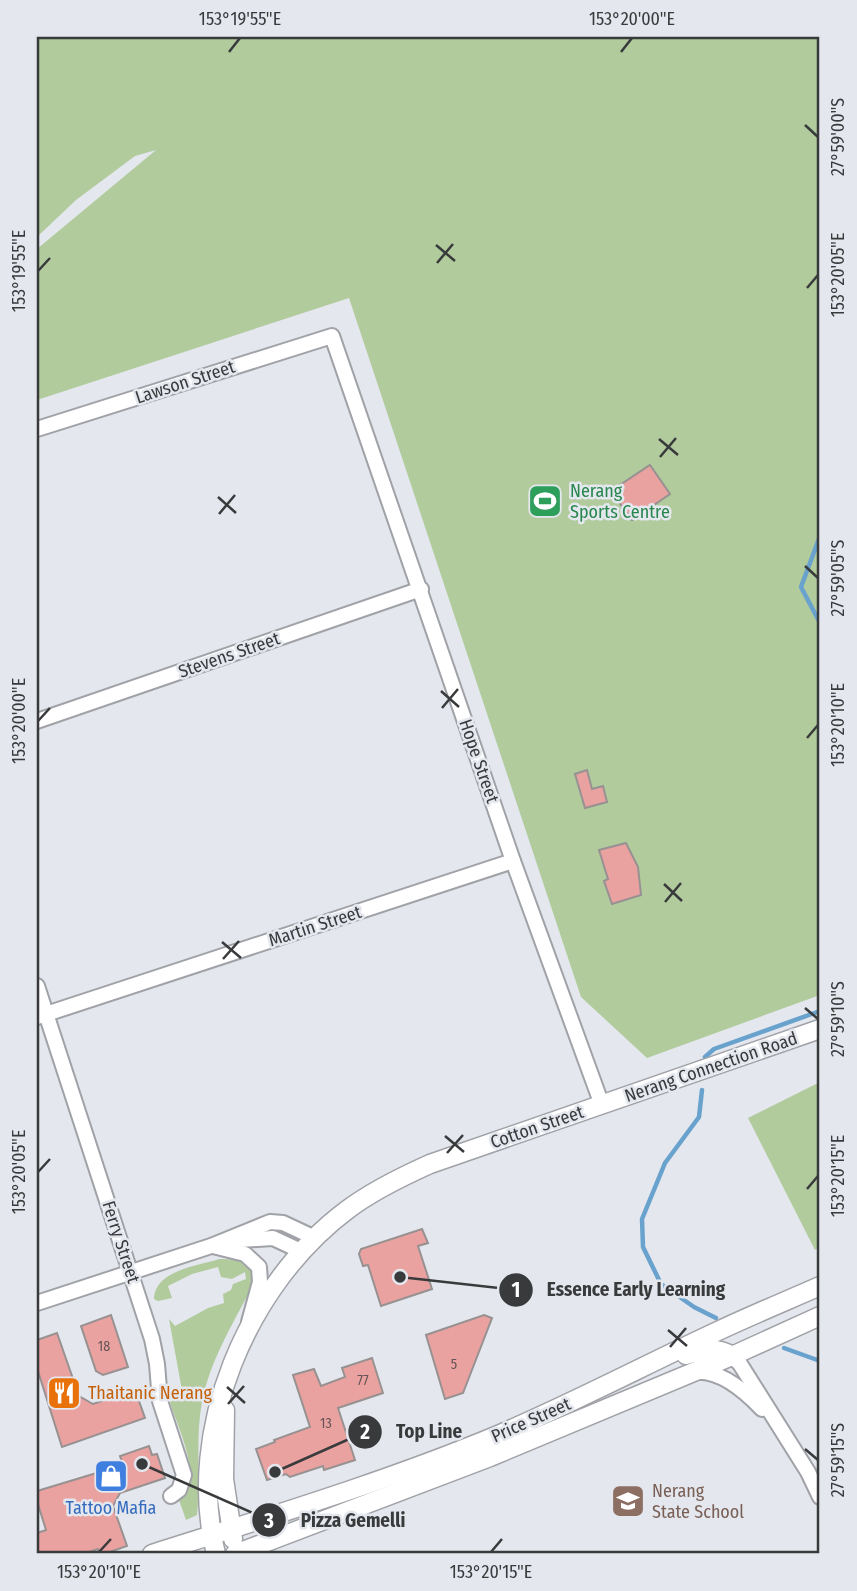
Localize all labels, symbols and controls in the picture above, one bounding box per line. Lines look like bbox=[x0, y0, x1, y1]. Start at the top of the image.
text: 153°19'55"E bbox=[199, 8, 281, 30]
text: 153°20'00"E bbox=[589, 8, 675, 30]
text: 27°59'00"S bbox=[827, 98, 849, 176]
text: 153°19'55"E bbox=[8, 230, 30, 312]
text: 153°20'05"E bbox=[827, 233, 849, 317]
street label: Lawson Street bbox=[132, 356, 238, 408]
place label: Nerang Sports Centre bbox=[570, 480, 670, 523]
sports icon: Nerang Sports Centre bbox=[526, 482, 564, 520]
text: 27°59'05"S bbox=[827, 540, 849, 616]
street label: Stevens Street bbox=[175, 627, 283, 683]
text: 153°20'00"E bbox=[8, 678, 30, 764]
text: 153°20'10"E bbox=[827, 683, 849, 767]
street label: Hope Street bbox=[454, 716, 504, 806]
street label: Martin Street bbox=[266, 901, 364, 951]
text: 27°59'10"S bbox=[827, 981, 849, 1057]
street label: Nerang Connection Road bbox=[622, 1027, 800, 1107]
street label: Cotton Street bbox=[487, 1101, 587, 1153]
text: 153°20'05"E bbox=[8, 1130, 30, 1214]
text: 153°20'15"E bbox=[827, 1135, 849, 1217]
street label: Ferry Street bbox=[97, 1198, 145, 1286]
callout: Essence Early Learning bbox=[498, 1270, 740, 1310]
text: 1 bbox=[512, 1277, 520, 1303]
text: Essence Early Learning bbox=[547, 1278, 726, 1301]
house number: 18 bbox=[98, 1338, 110, 1355]
house number: 5 bbox=[451, 1356, 457, 1373]
house number: 77 bbox=[357, 1372, 369, 1389]
restaurant icon: Thaitanic Nerang bbox=[45, 1374, 83, 1412]
place label: Thaitanic Nerang bbox=[88, 1382, 213, 1404]
street label: Price Street bbox=[488, 1393, 574, 1447]
callout: Top Line bbox=[347, 1412, 477, 1452]
house number: 13 bbox=[320, 1415, 332, 1432]
text: 2 bbox=[359, 1419, 370, 1445]
text: Top Line bbox=[396, 1420, 462, 1443]
text: 27°59'15"S bbox=[827, 1423, 849, 1497]
shop icon: Tattoo Mafia bbox=[92, 1457, 130, 1495]
place label: Nerang State School bbox=[652, 1480, 744, 1523]
school or university icon: Nerang State School bbox=[609, 1482, 647, 1520]
place label: Tattoo Mafia bbox=[66, 1497, 157, 1519]
callout: Pizza Gemelli bbox=[251, 1500, 419, 1540]
text: 3 bbox=[263, 1508, 274, 1534]
text: Pizza Gemelli bbox=[301, 1509, 405, 1532]
text: 153°20'10"E bbox=[57, 1561, 141, 1583]
text: 153°20'15"E bbox=[450, 1561, 532, 1583]

